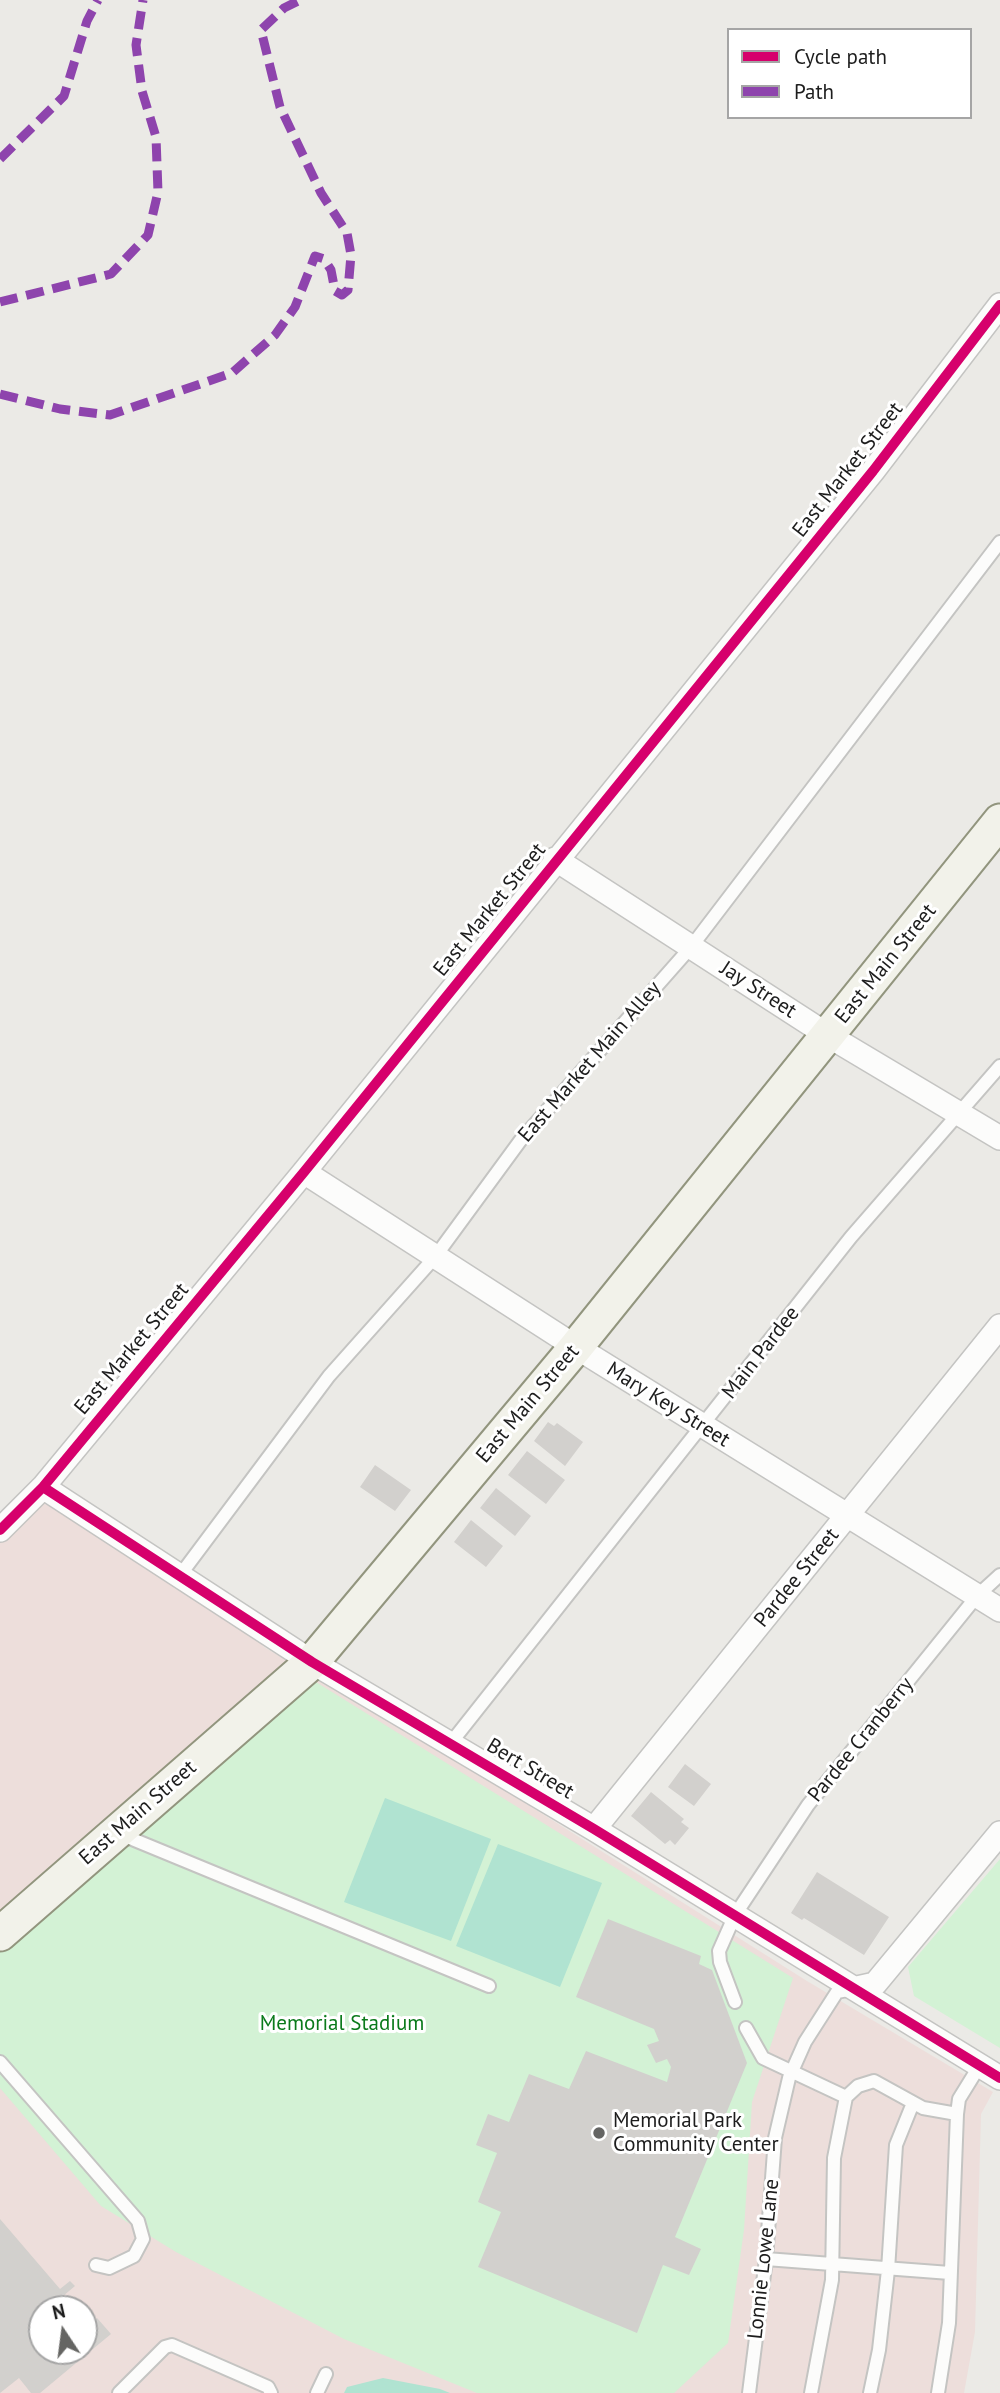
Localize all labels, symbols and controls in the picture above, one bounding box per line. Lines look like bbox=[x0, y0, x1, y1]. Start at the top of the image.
legend bbox=[727, 28, 972, 119]
text: Cycle path bbox=[794, 43, 887, 70]
text: Path bbox=[794, 78, 834, 105]
street label: East Market Street bbox=[788, 398, 908, 542]
street label: East Market Street bbox=[429, 838, 551, 982]
street label: East Main Street bbox=[830, 899, 942, 1029]
street label: Jay Street bbox=[715, 956, 801, 1024]
street label: East Market Main Alley bbox=[513, 976, 667, 1148]
street label: East Market Street bbox=[70, 1278, 194, 1420]
street label: Main Pardee bbox=[717, 1302, 805, 1404]
street label: East Main Street bbox=[471, 1340, 585, 1468]
street label: Mary Key Street bbox=[602, 1357, 734, 1453]
street label: Pardee Street bbox=[749, 1523, 845, 1633]
street label: Pardee Cranberry bbox=[803, 1672, 919, 1808]
street label: Bert Street bbox=[482, 1733, 578, 1805]
street label: East Main Street bbox=[74, 1755, 202, 1871]
park label: Memorial Stadium bbox=[260, 2011, 424, 2037]
place label: Memorial Park Community Center bbox=[613, 2108, 779, 2158]
marker: Memorial Park Community Center bbox=[591, 2125, 607, 2141]
street label: Lonnie Lowe Lane bbox=[743, 2178, 785, 2340]
north arrow bbox=[28, 2295, 98, 2365]
text: N bbox=[50, 2298, 67, 2325]

